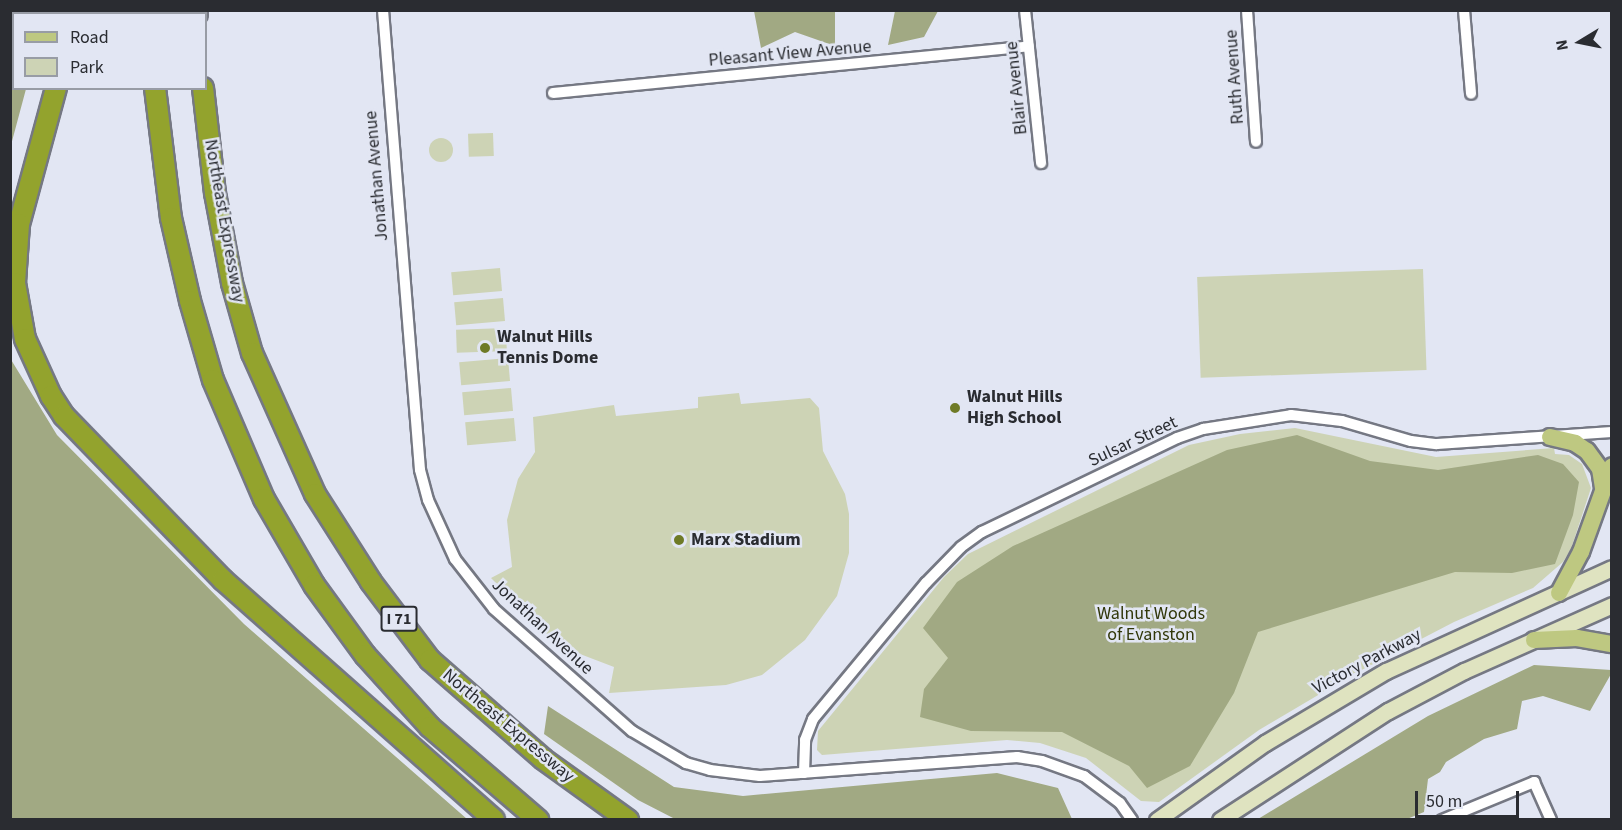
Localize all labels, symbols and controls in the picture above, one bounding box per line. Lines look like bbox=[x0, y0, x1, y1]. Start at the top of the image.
legend bbox=[12, 12, 207, 90]
north arrow bbox=[1550, 12, 1610, 72]
text: Road bbox=[70, 25, 109, 50]
street label: Ruth Avenue bbox=[1221, 29, 1249, 125]
street label: Pleasant View Avenue bbox=[708, 36, 872, 72]
text: N bbox=[1551, 38, 1574, 52]
street label: Blair Avenue bbox=[1001, 40, 1033, 136]
text: Park bbox=[70, 55, 104, 80]
street label: Jonathan Avenue bbox=[361, 110, 393, 242]
street label: Northeast Expressway bbox=[199, 138, 249, 304]
place label: Walnut Hills Tennis Dome bbox=[497, 327, 598, 370]
marker: Walnut Hills Tennis Dome bbox=[478, 341, 492, 355]
place label: Walnut Hills High School bbox=[967, 387, 1062, 430]
marker: Walnut Hills High School bbox=[948, 401, 962, 415]
street label: Sulsar Street bbox=[1085, 412, 1181, 472]
place label: Marx Stadium bbox=[691, 529, 801, 551]
marker: Marx Stadium bbox=[672, 533, 686, 547]
street label: Jonathan Avenue bbox=[487, 574, 597, 680]
park label: Walnut Woods of Evanston bbox=[1097, 604, 1205, 646]
road number: I 71 bbox=[380, 606, 418, 632]
street label: Victory Parkway bbox=[1309, 624, 1425, 700]
street label: Northeast Expressway bbox=[438, 665, 578, 787]
scale bar bbox=[1418, 779, 1522, 817]
text: 50 m bbox=[1426, 789, 1462, 814]

